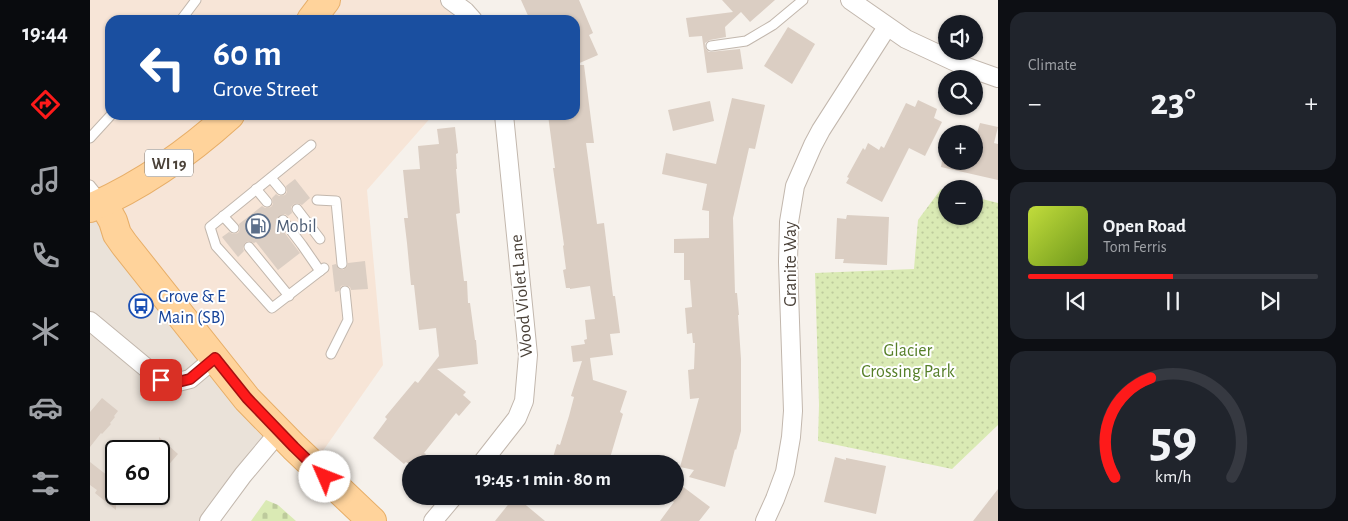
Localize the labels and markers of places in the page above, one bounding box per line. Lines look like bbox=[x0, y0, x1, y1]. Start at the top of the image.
fuel station icon: Mobil bbox=[245, 213, 271, 239]
place label: Mobil bbox=[276, 218, 317, 236]
place label: Grove & E Main (SB) bbox=[158, 288, 226, 327]
bus stop icon: Grove & E Main (SB) bbox=[128, 293, 154, 319]
pin bbox=[140, 359, 182, 401]

